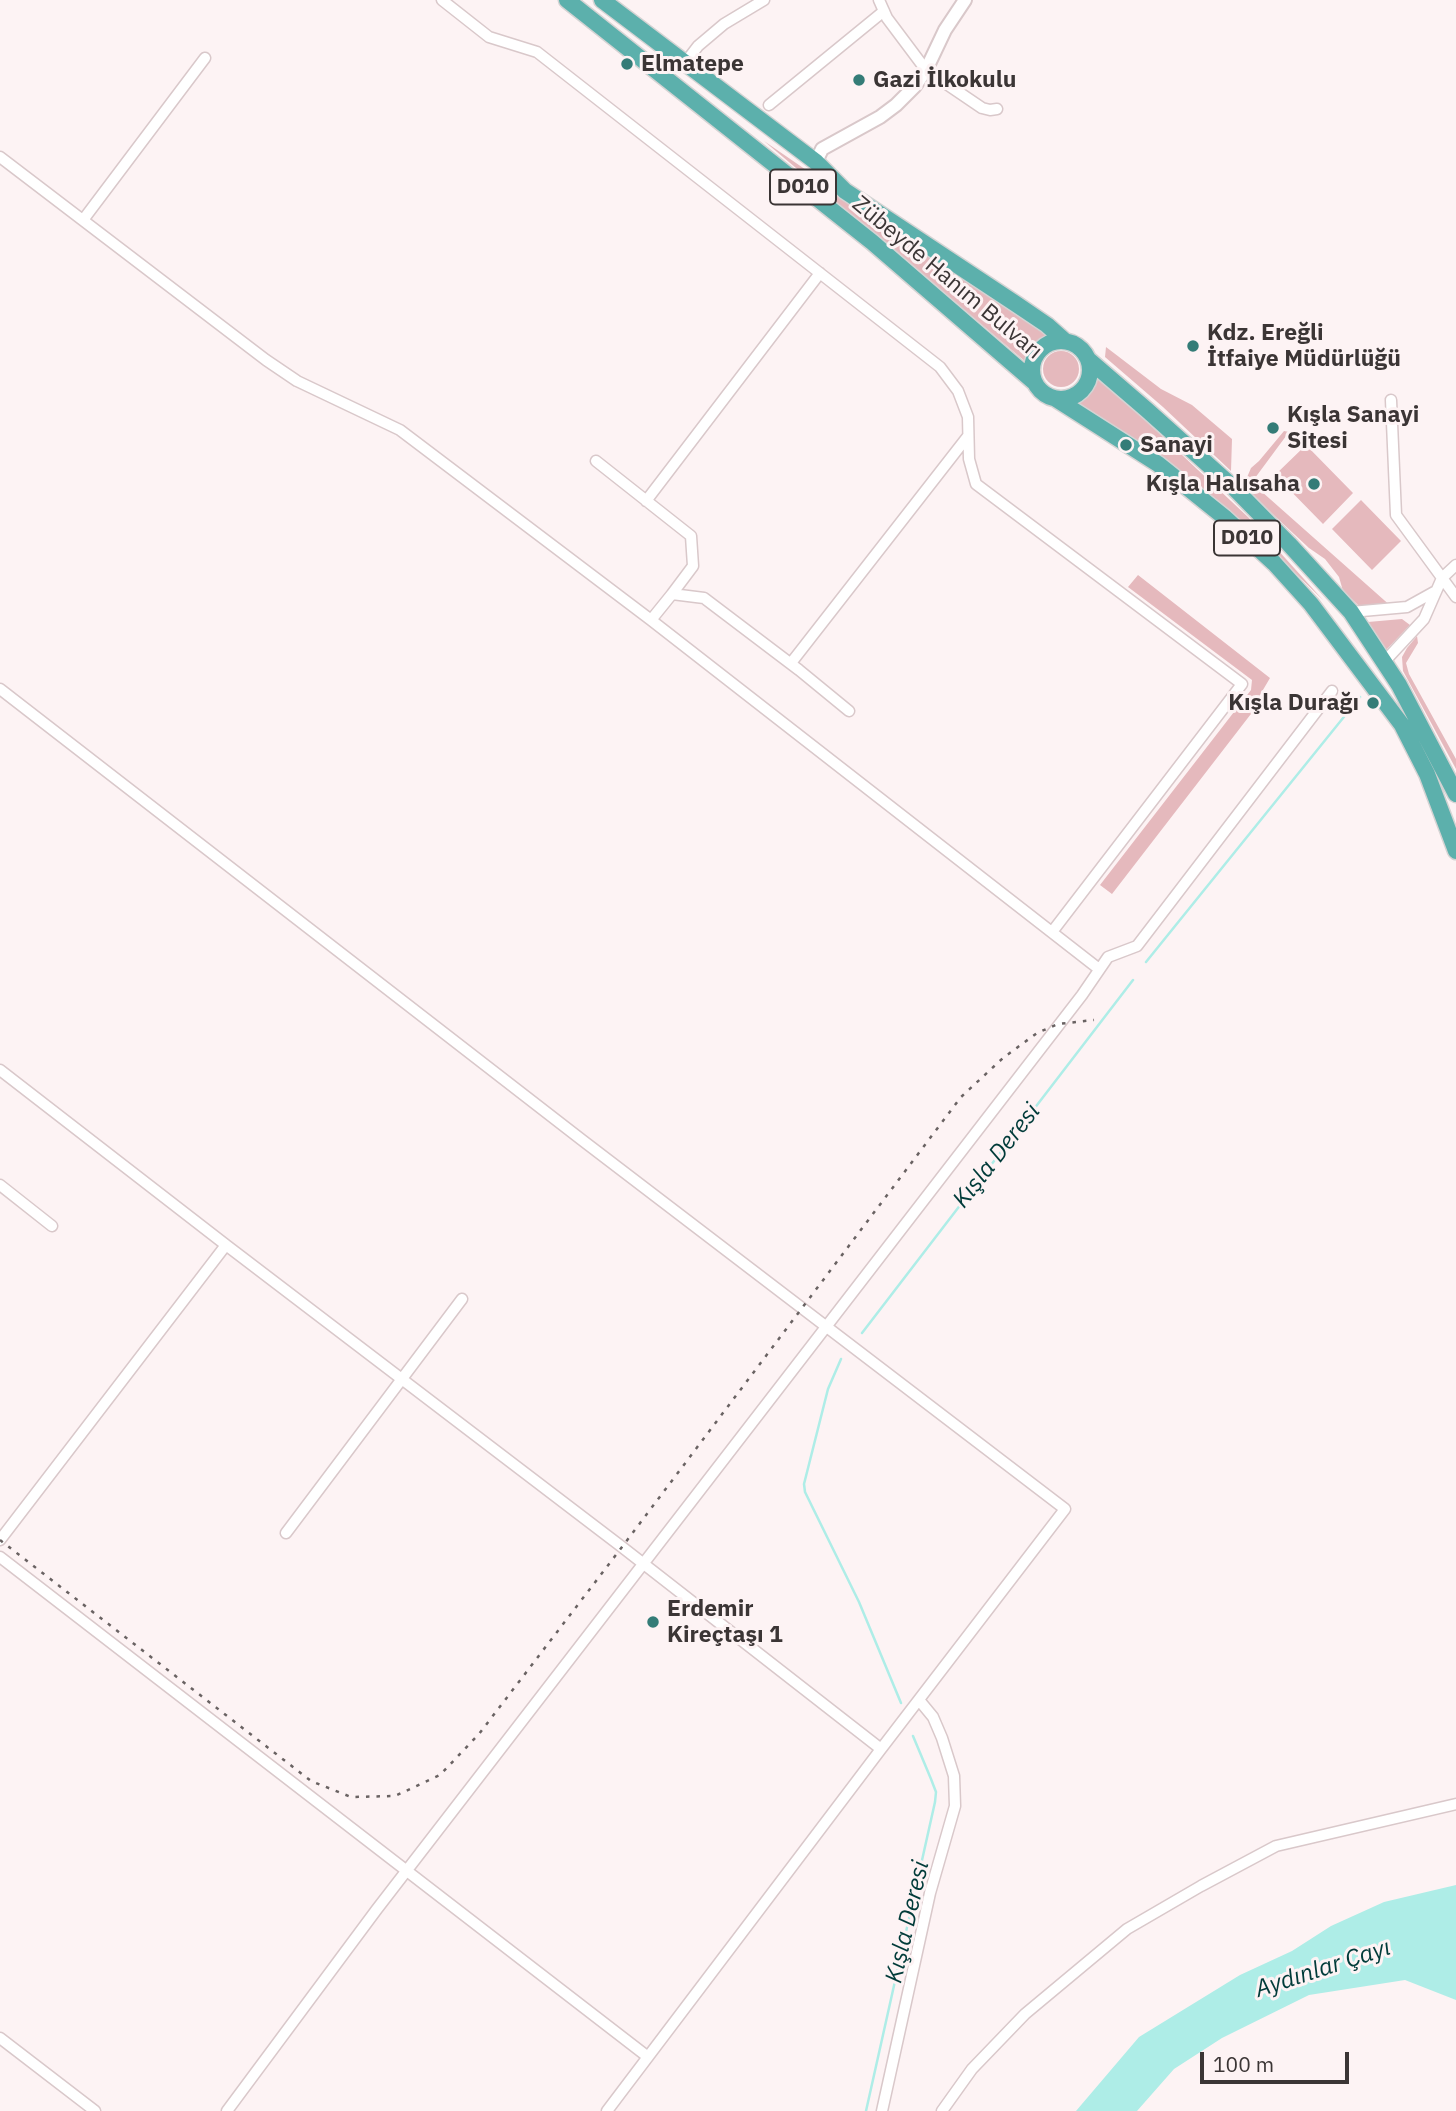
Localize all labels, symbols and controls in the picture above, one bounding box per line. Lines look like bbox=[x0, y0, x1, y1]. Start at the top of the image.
place label: Elmatepe bbox=[641, 50, 744, 78]
marker: Elmatepe bbox=[619, 56, 635, 72]
place label: Gazi İlkokulu bbox=[873, 66, 1016, 94]
marker: Gazi İlkokulu bbox=[851, 72, 867, 88]
road number: D010 bbox=[770, 170, 836, 204]
street label: Zübeyde Hanım Bulvarı bbox=[846, 190, 1048, 366]
place label: Kdz. Ereğli İtfaiye Müdürlüğü bbox=[1207, 319, 1401, 373]
marker: Kdz. Ereğli İtfaiye Müdürlüğü bbox=[1185, 338, 1201, 354]
place label: Kışla Sanayi Sitesi bbox=[1287, 401, 1419, 455]
marker: Kışla Sanayi Sitesi bbox=[1265, 420, 1281, 436]
place label: Sanayi bbox=[1140, 431, 1213, 459]
marker: Sanayi bbox=[1118, 437, 1134, 453]
place label: Kışla Halısaha bbox=[1146, 470, 1300, 498]
marker: Kışla Halısaha bbox=[1306, 476, 1322, 492]
road number: D010 bbox=[1214, 520, 1280, 556]
place label: Kışla Durağı bbox=[1228, 689, 1359, 717]
marker: Kışla Durağı bbox=[1365, 695, 1381, 711]
water label: Kışla Deresi bbox=[947, 1098, 1047, 1214]
place label: Erdemir Kireçtaşı 1 bbox=[667, 1595, 783, 1649]
marker: Erdemir Kireçtaşı 1 bbox=[645, 1614, 661, 1630]
water label: Kışla Deresi bbox=[880, 1858, 936, 1986]
water label: Aydınlar Çayı bbox=[1252, 1934, 1394, 2004]
scale bar bbox=[1204, 2038, 1353, 2082]
text: 100 m bbox=[1213, 2050, 1274, 2078]

